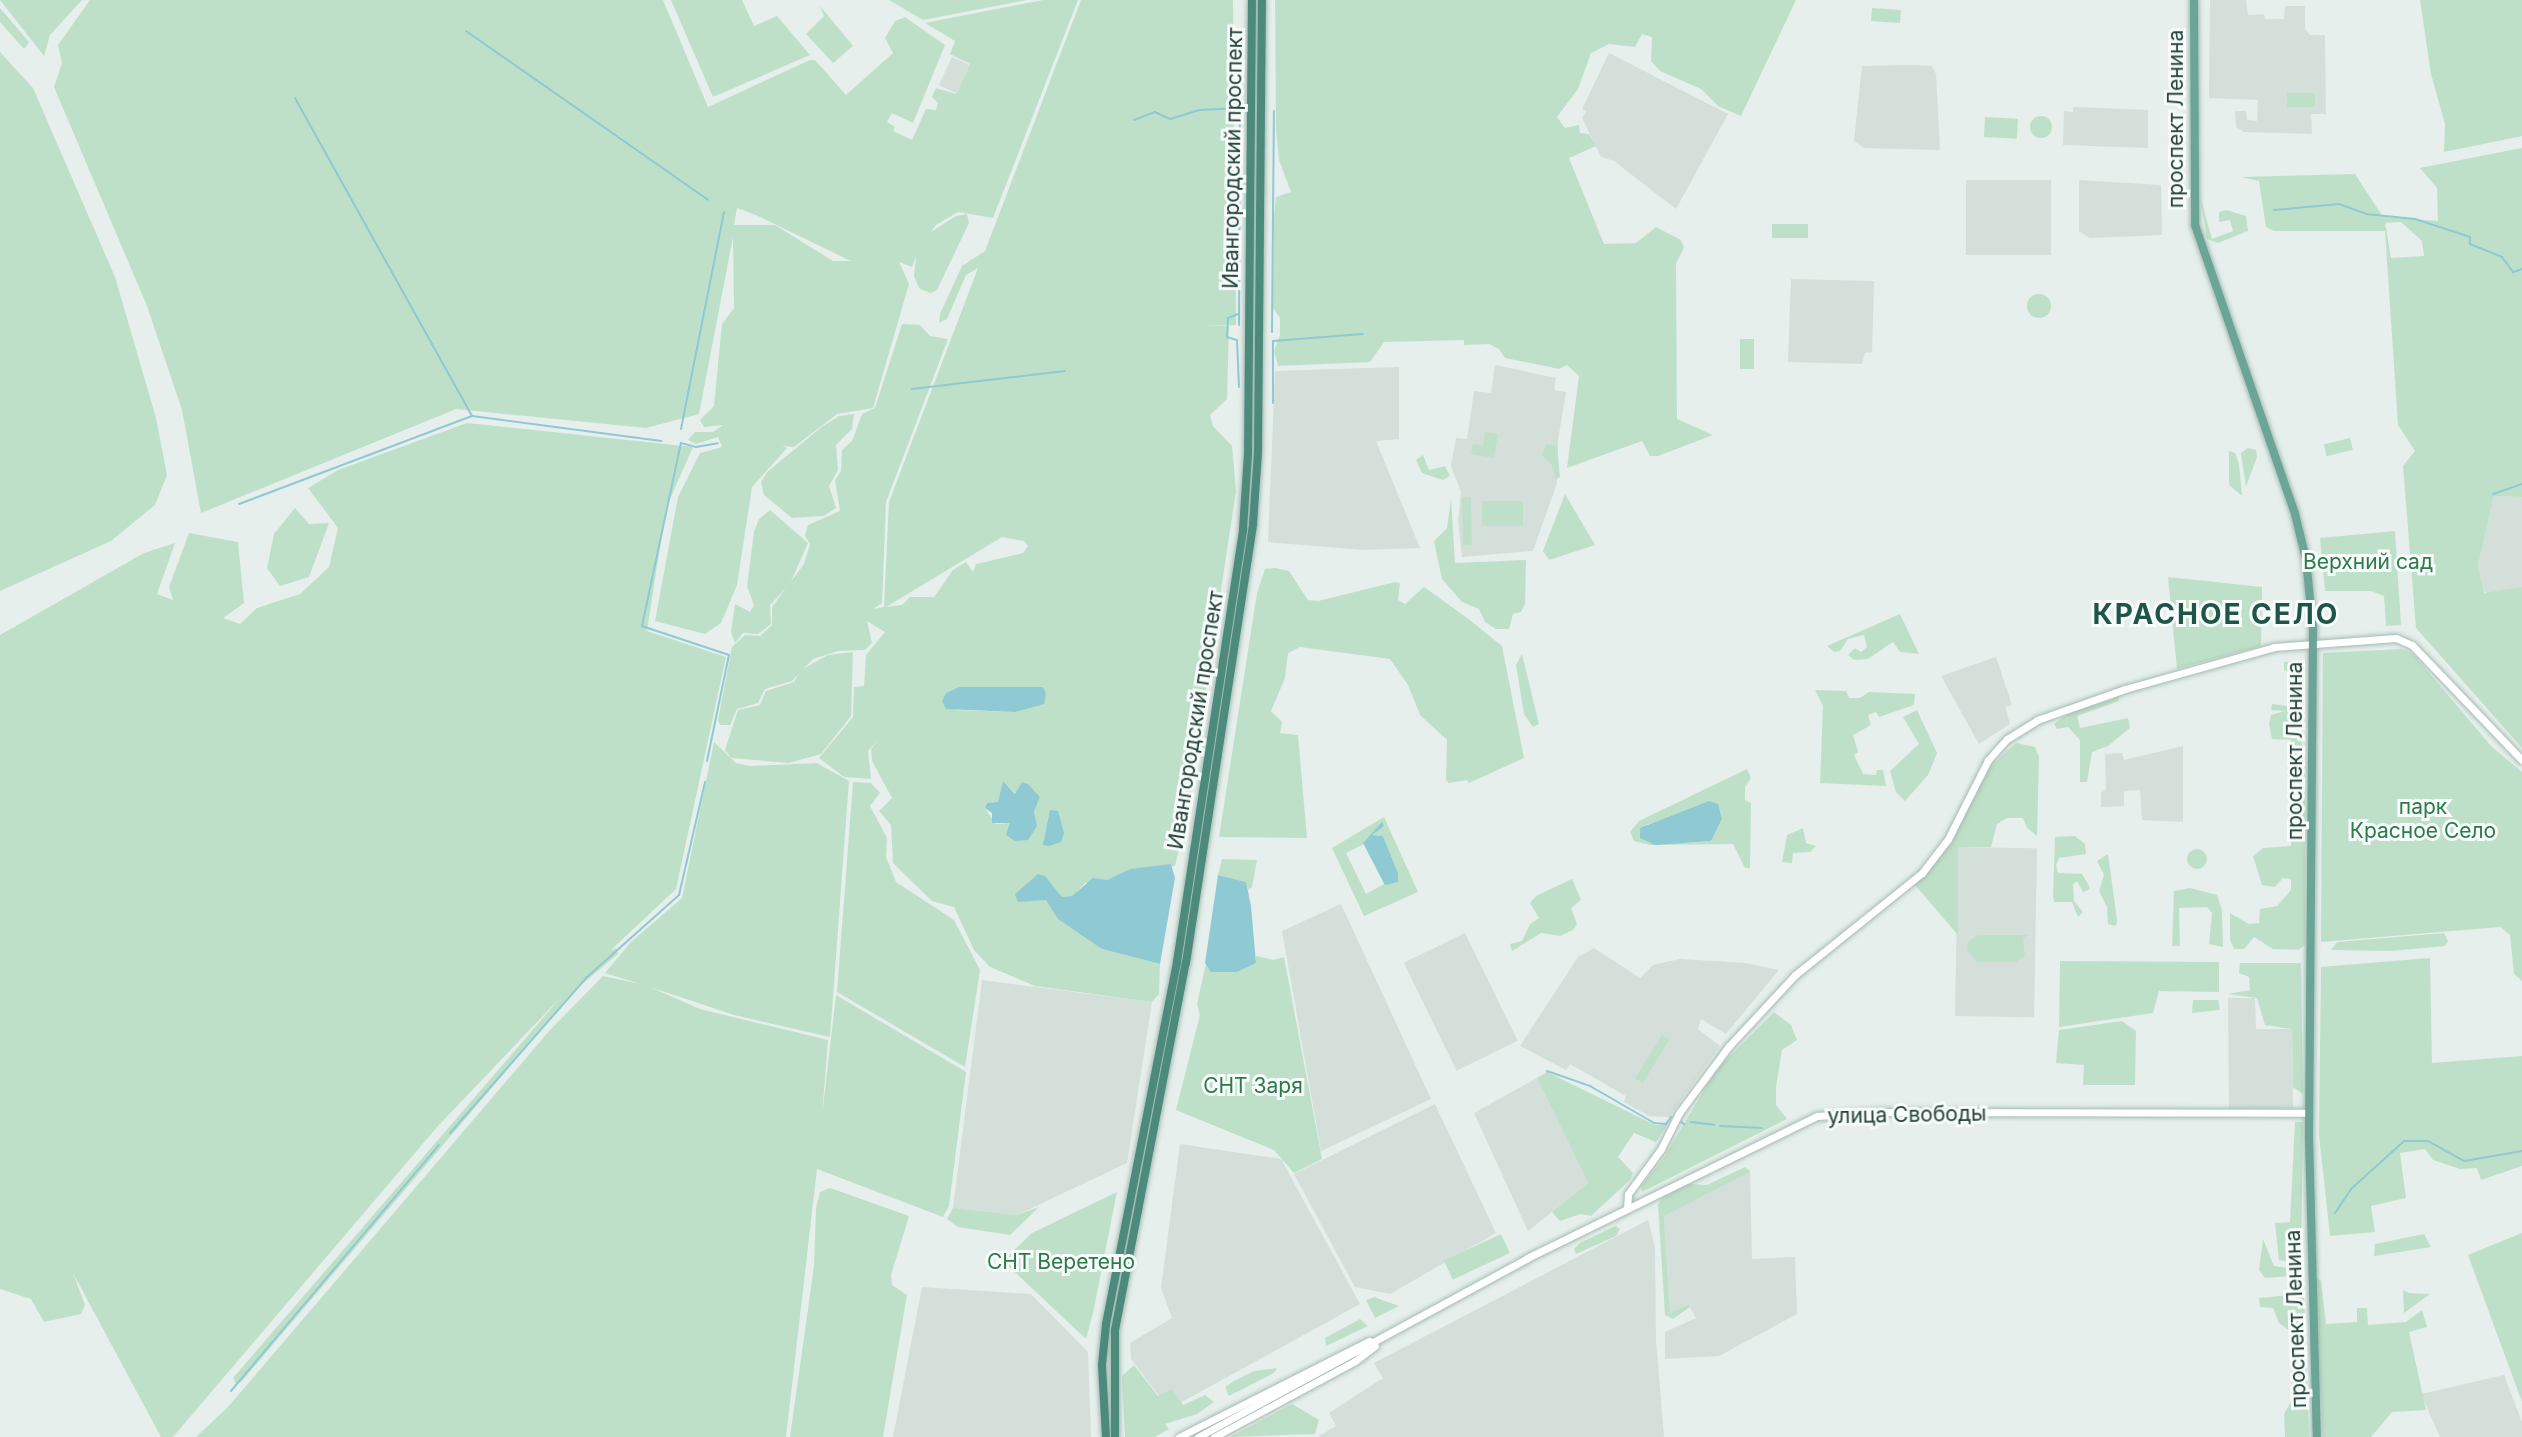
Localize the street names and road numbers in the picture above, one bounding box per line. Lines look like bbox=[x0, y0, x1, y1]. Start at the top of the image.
street label: Ивангородский проспект bbox=[1218, 27, 1248, 289]
street label: проспект Ленина bbox=[2163, 30, 2189, 208]
street label: Ивангородский проспект bbox=[1163, 589, 1229, 851]
street label: проспект Ленина bbox=[2282, 662, 2308, 840]
street label: улица Свободы bbox=[1827, 1101, 1987, 1129]
street label: проспект Ленина bbox=[2280, 1229, 2312, 1409]

